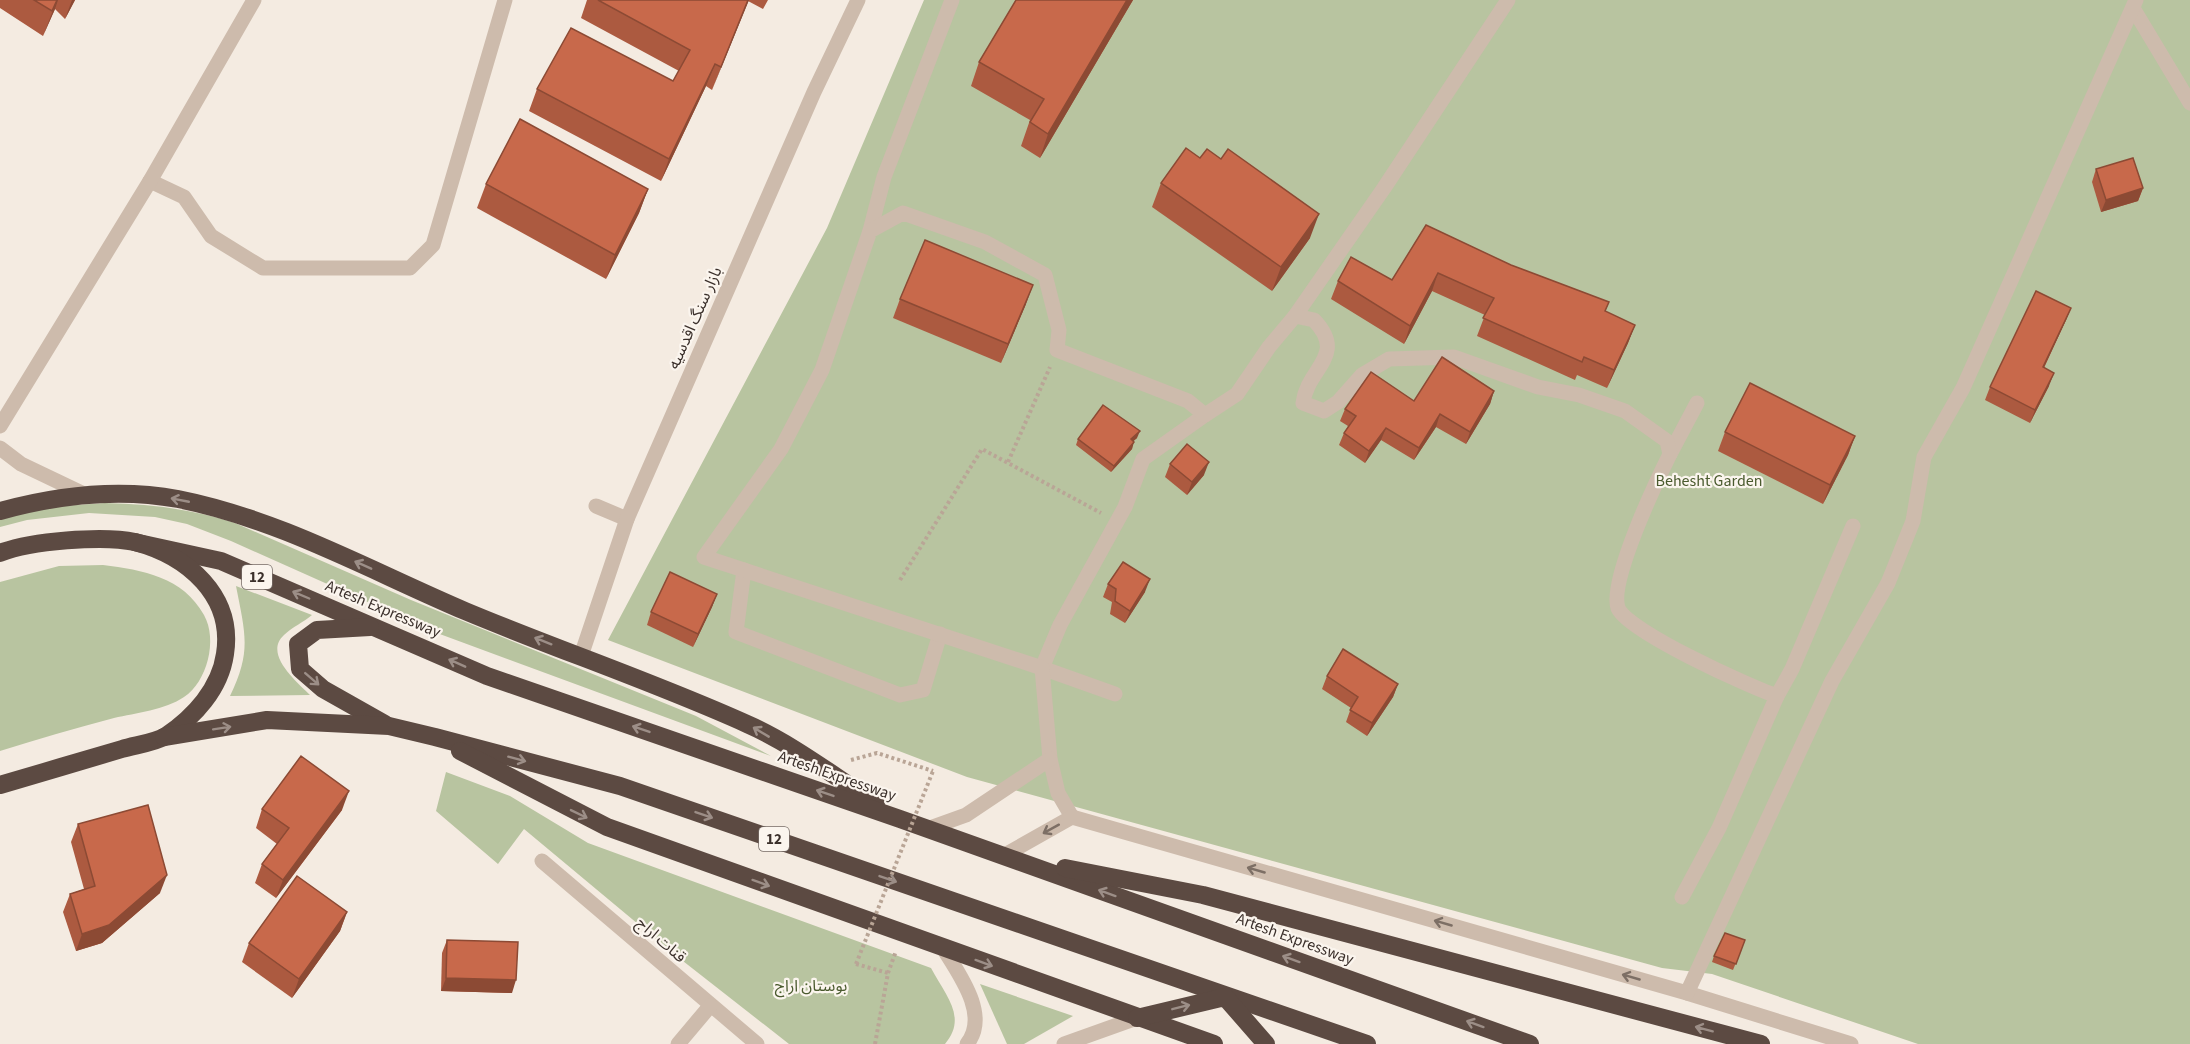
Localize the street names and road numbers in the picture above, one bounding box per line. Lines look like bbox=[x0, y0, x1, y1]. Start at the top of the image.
street label: بازار سنگ اقدسیه bbox=[663, 263, 727, 373]
road number: 12 bbox=[242, 565, 272, 589]
street label: Artesh Expressway bbox=[322, 575, 445, 643]
street label: Artesh Expressway bbox=[775, 745, 899, 807]
road number: 12 bbox=[759, 827, 789, 851]
street label: Artesh Expressway bbox=[1233, 908, 1357, 971]
street label: قنات اراج bbox=[631, 912, 691, 969]

